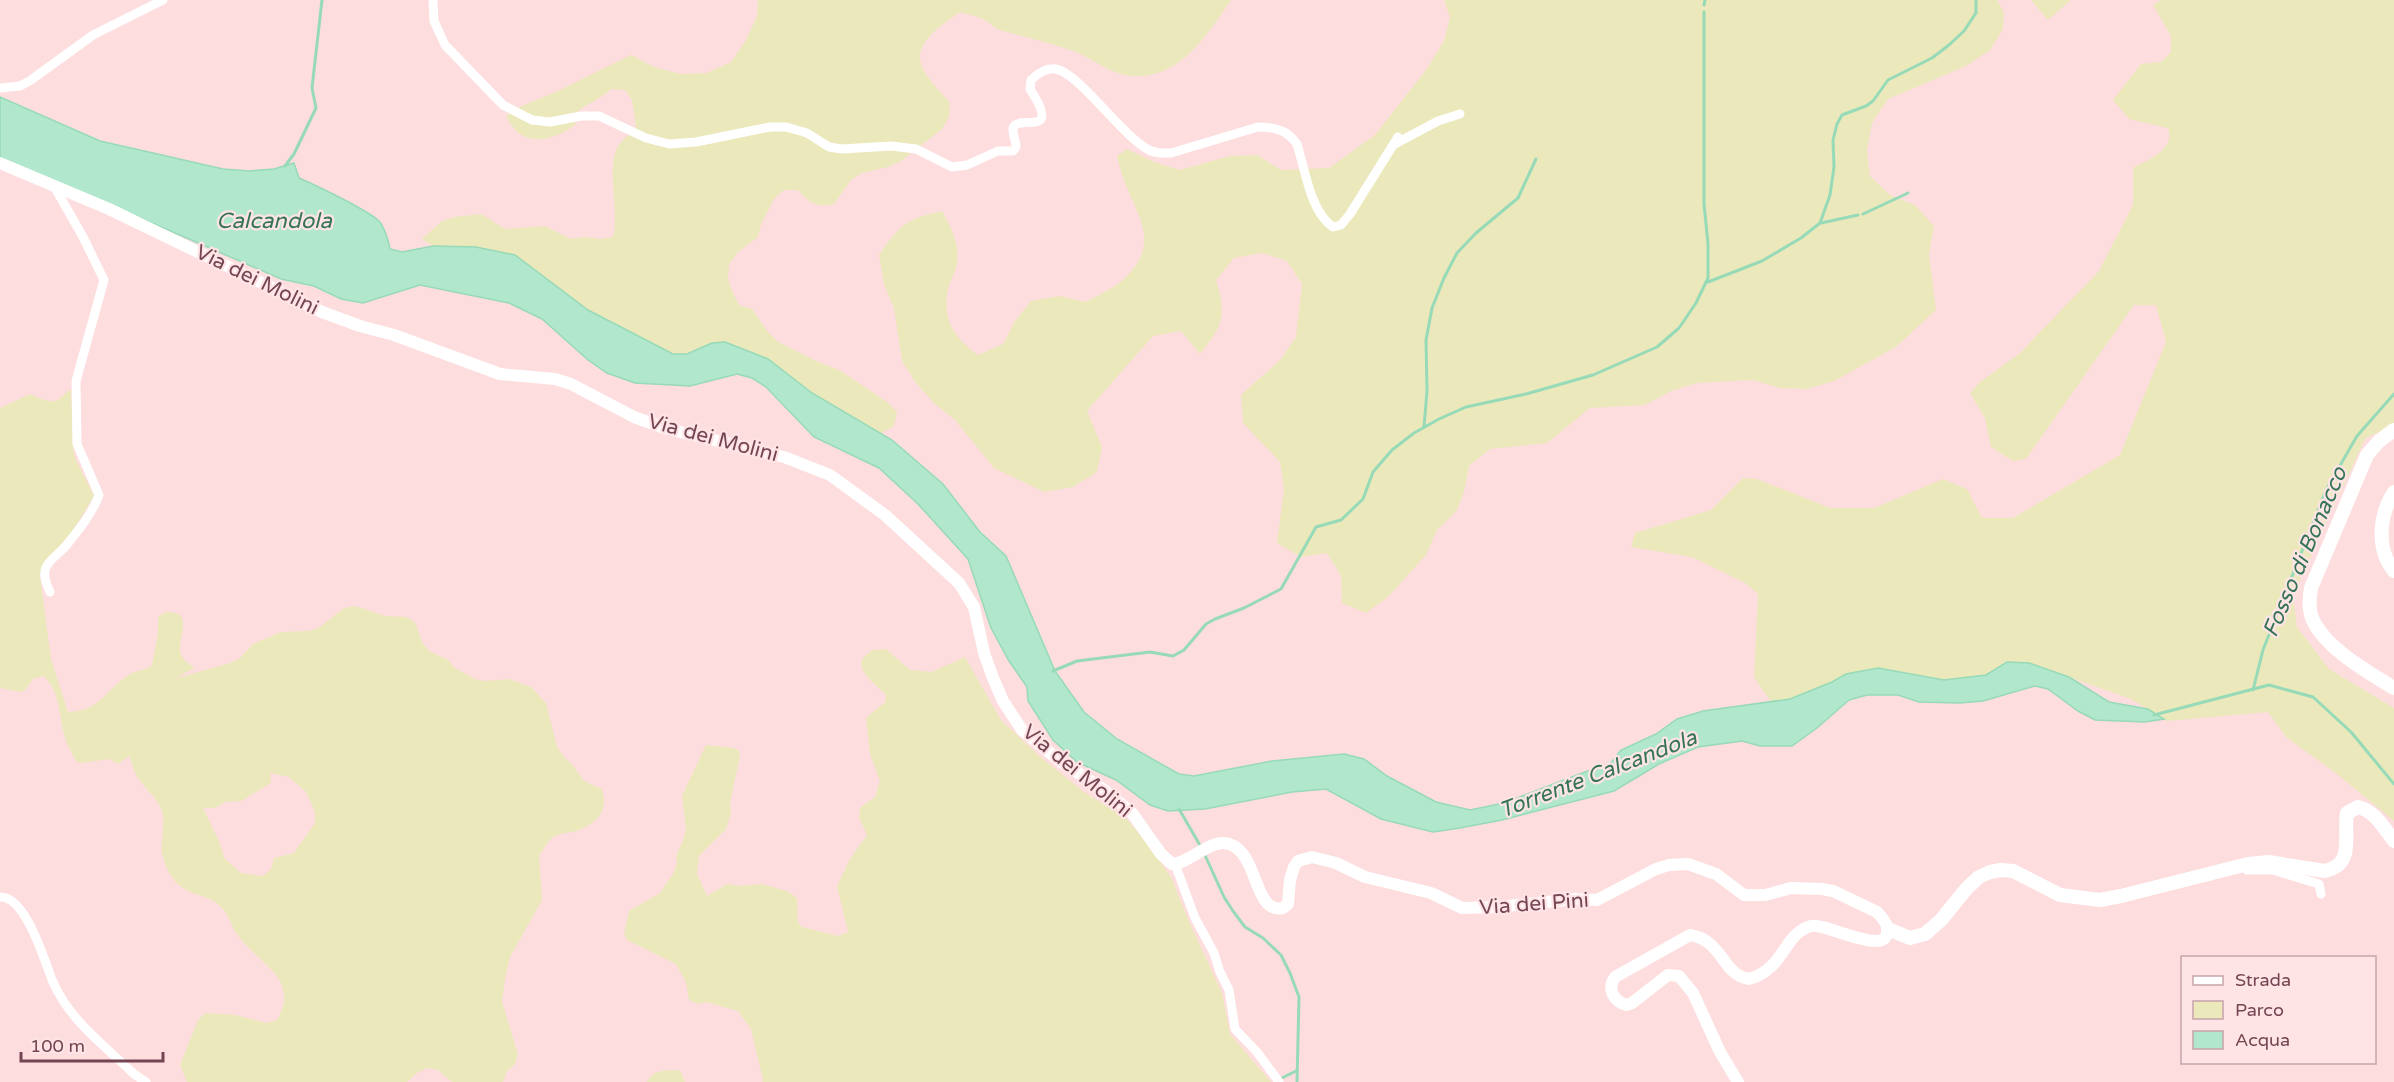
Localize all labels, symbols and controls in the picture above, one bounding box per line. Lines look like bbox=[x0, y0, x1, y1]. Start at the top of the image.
water label: Calcandola bbox=[216, 208, 332, 234]
street label: Via dei Molini bbox=[191, 239, 323, 321]
street label: Via dei Molini bbox=[645, 409, 781, 467]
water label: Fosso di Bonacco bbox=[2257, 462, 2353, 641]
street label: Via dei Molini bbox=[1017, 719, 1137, 823]
water label: Torrente Calcandola bbox=[1495, 724, 1701, 824]
street label: Via dei Pini bbox=[1478, 888, 1590, 920]
legend bbox=[2181, 956, 2376, 1064]
text: Strada bbox=[2235, 969, 2291, 991]
text: Parco bbox=[2235, 999, 2284, 1021]
scale bar bbox=[21, 1025, 164, 1063]
text: Acqua bbox=[2235, 1029, 2290, 1051]
text: 100 m bbox=[30, 1035, 85, 1057]

